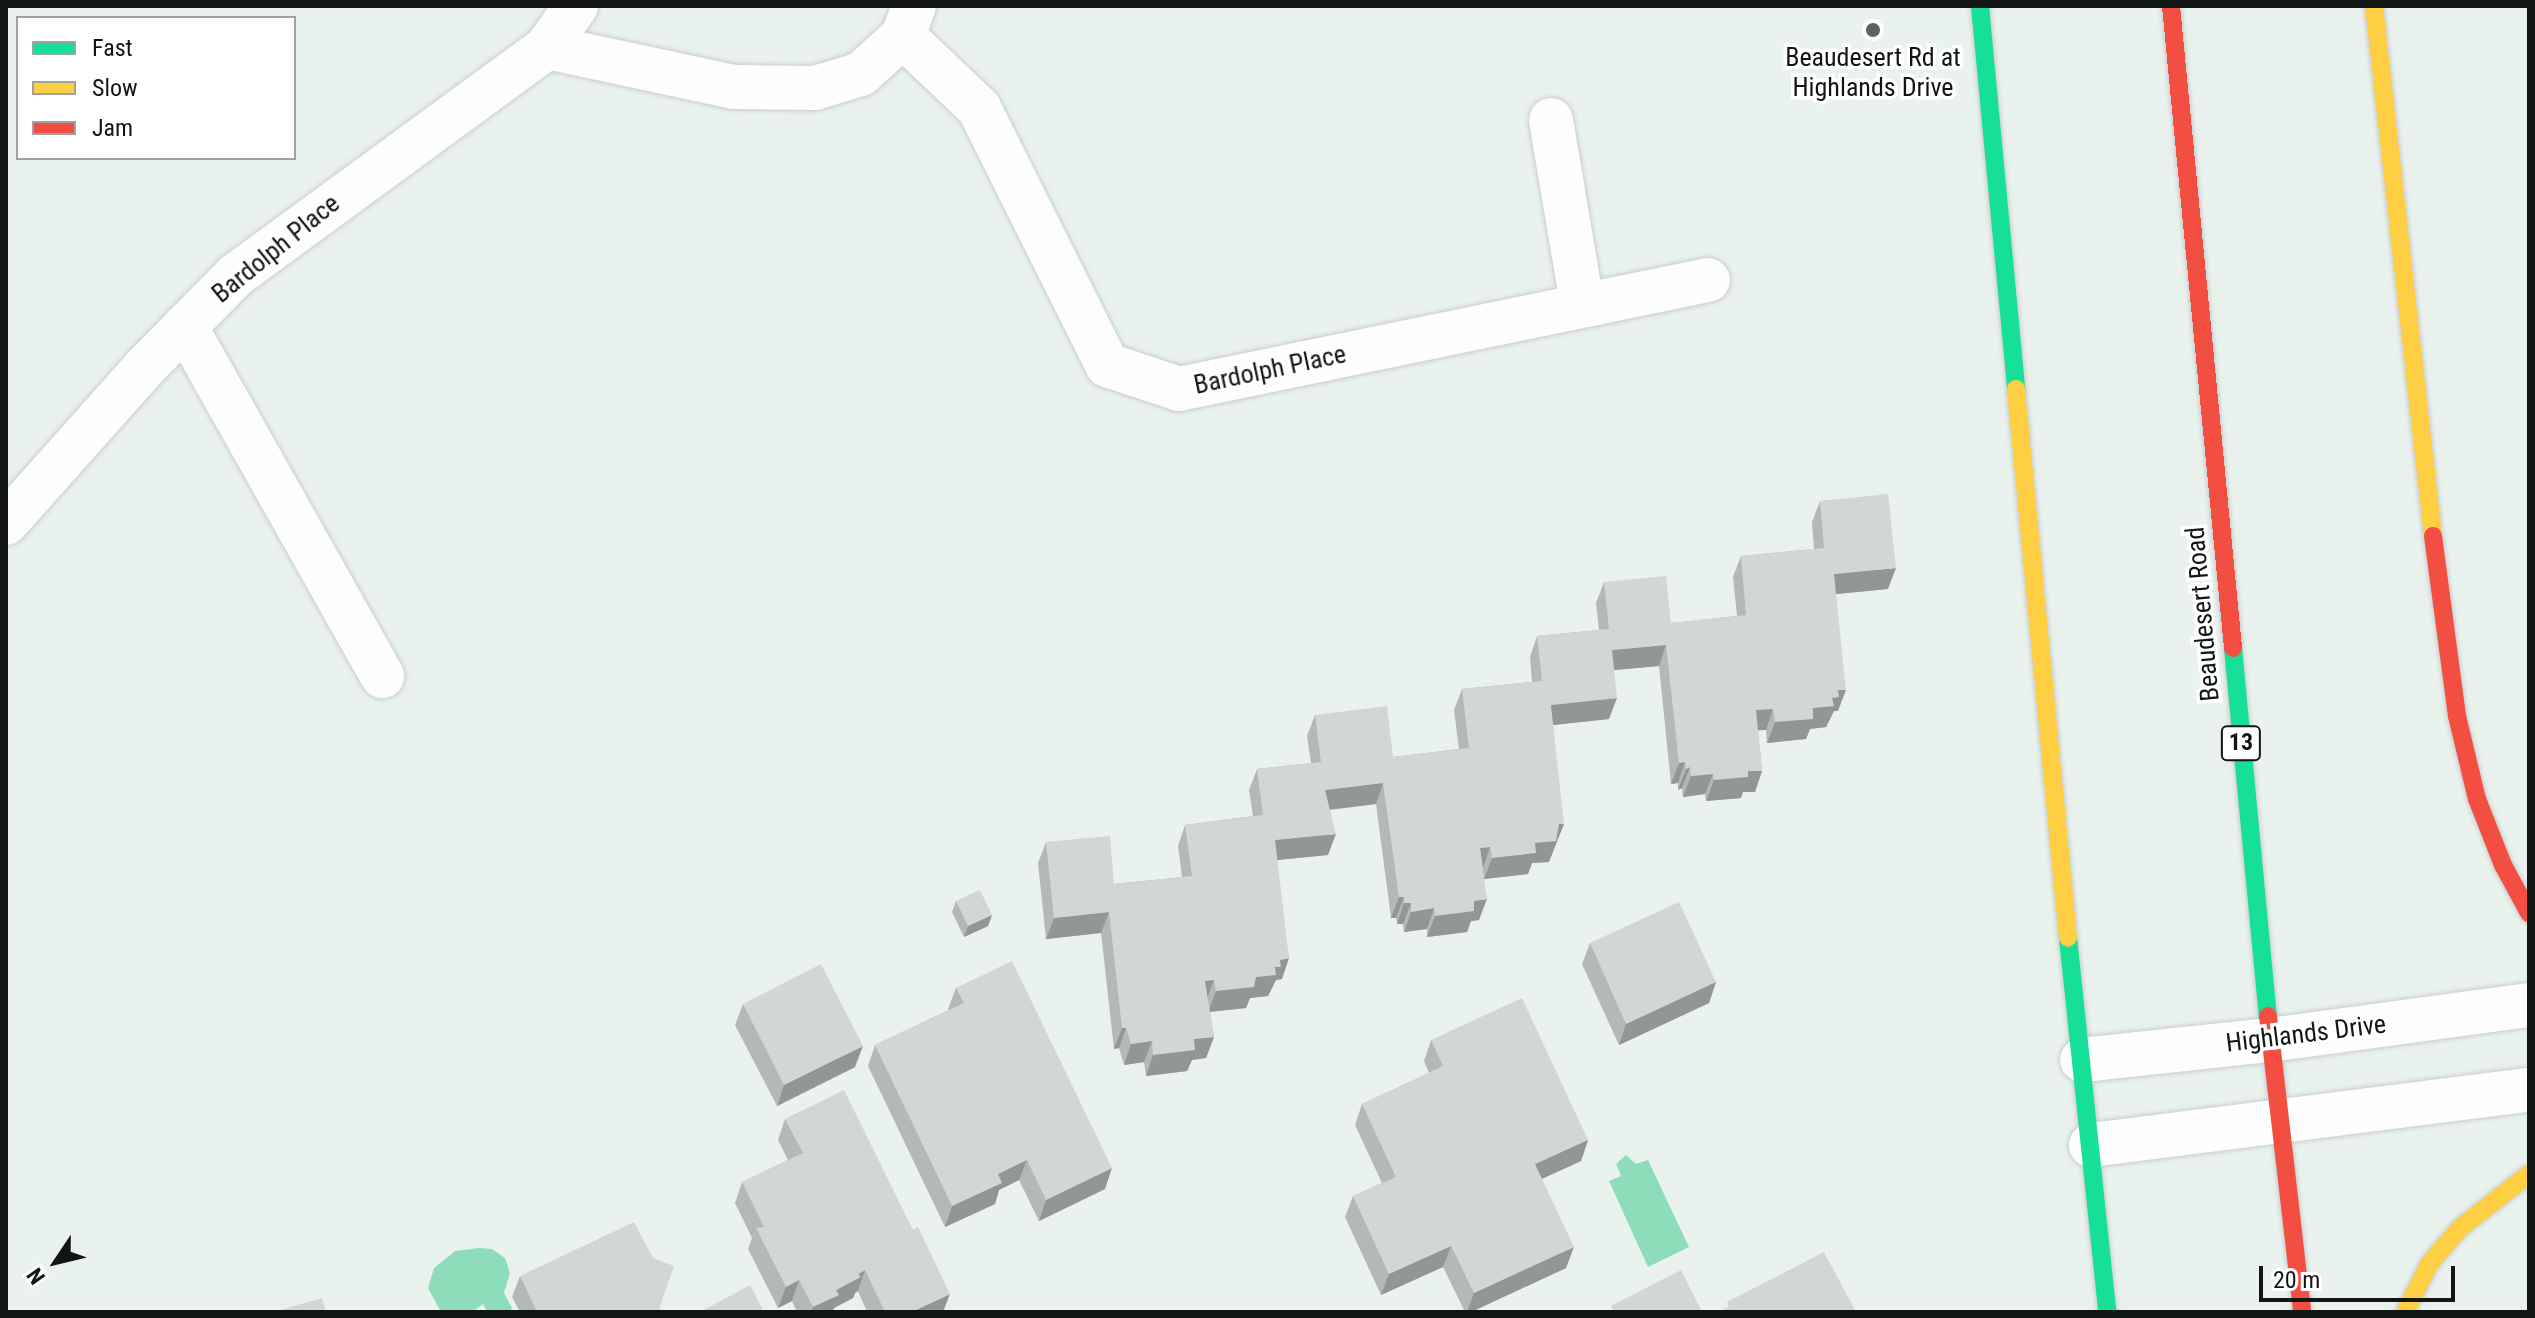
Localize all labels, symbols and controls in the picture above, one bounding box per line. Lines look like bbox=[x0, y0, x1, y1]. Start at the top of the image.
legend bbox=[16, 16, 296, 160]
marker: Beaudesert Rd at Highlands Drive bbox=[1864, 21, 1882, 39]
text: Fast bbox=[92, 34, 133, 62]
place label: Beaudesert Rd at Highlands Drive bbox=[1785, 42, 1961, 104]
text: Slow bbox=[92, 74, 138, 102]
text: Jam bbox=[92, 114, 133, 142]
street label: Bardolph Place bbox=[206, 188, 346, 310]
street label: Bardolph Place bbox=[1191, 339, 1349, 401]
street label: Beaudesert Road bbox=[2180, 525, 2226, 703]
road number: 13 bbox=[2219, 723, 2263, 763]
street label: Highlands Drive bbox=[2224, 1009, 2388, 1059]
north arrow bbox=[16, 1222, 96, 1302]
scale bar bbox=[2263, 1250, 2459, 1300]
text: N bbox=[22, 1263, 50, 1289]
text: 20 m bbox=[2273, 1266, 2320, 1294]

